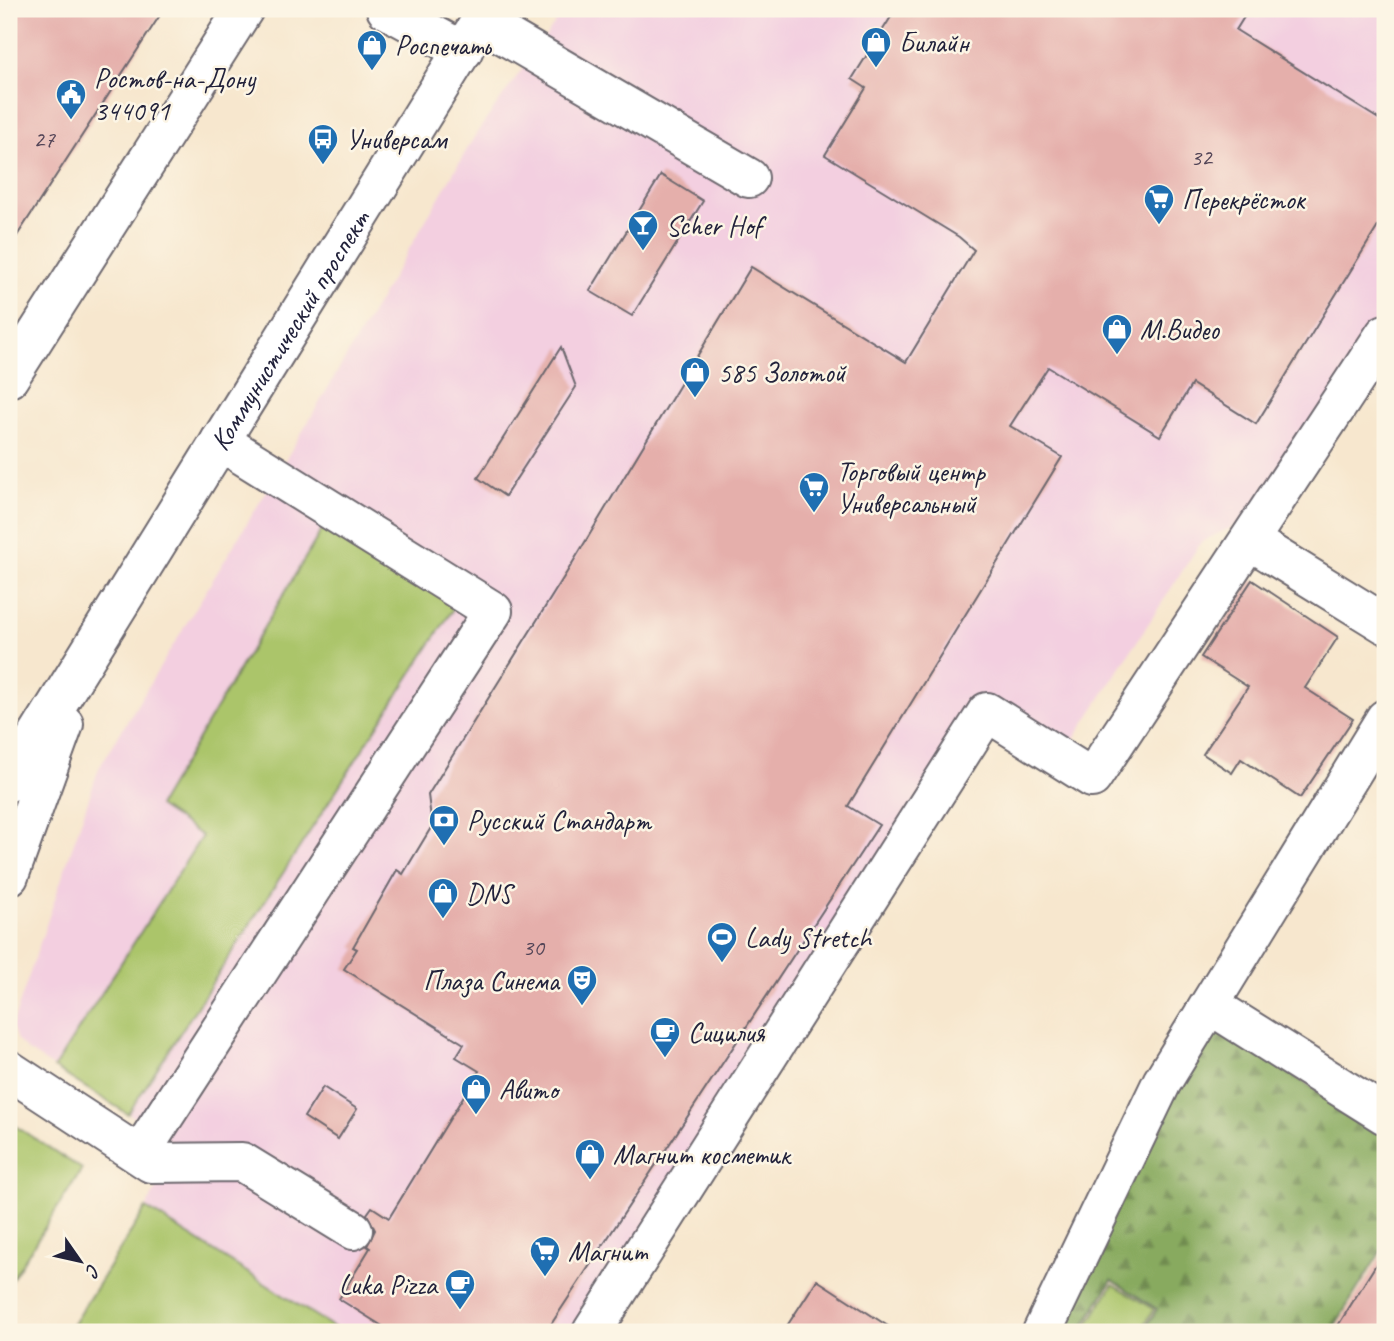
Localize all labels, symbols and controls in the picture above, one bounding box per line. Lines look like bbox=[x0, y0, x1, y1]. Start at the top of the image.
shop icon: Билайн bbox=[859, 25, 893, 69]
place label: Билайн bbox=[899, 25, 970, 60]
shop icon: Роспечать bbox=[355, 28, 389, 72]
place label: Роспечать bbox=[395, 28, 493, 63]
place label: Ростов-на-Дону 344091 bbox=[94, 61, 257, 128]
public building icon: Ростов-на-Дону 344091 bbox=[54, 77, 88, 121]
bus stop icon: Универсам bbox=[306, 122, 340, 166]
place label: Универсам bbox=[346, 122, 449, 157]
house number: 27 bbox=[33, 124, 56, 154]
house number: 32 bbox=[1190, 142, 1214, 172]
supermarket icon: Перекрёсток bbox=[1142, 182, 1176, 226]
place label: Перекрёсток bbox=[1182, 182, 1307, 217]
street label: Коммунистический проспект bbox=[202, 202, 378, 457]
bar icon: Scher Hof bbox=[626, 208, 660, 252]
place label: Scher Hof bbox=[666, 208, 767, 243]
shop icon: М.Видео bbox=[1100, 312, 1134, 356]
place label: М.Видео bbox=[1140, 312, 1221, 347]
shop icon: 585 Золотой bbox=[678, 355, 712, 399]
place label: 585 Золотой bbox=[718, 355, 847, 390]
place label: Торговый центр Универсальный bbox=[837, 454, 986, 521]
supermarket icon: Торговый центр Универсальный bbox=[797, 470, 831, 514]
bank icon: Русский Стандарт bbox=[427, 803, 461, 847]
place label: Русский Стандарт bbox=[467, 803, 653, 838]
shop icon: DNS bbox=[426, 876, 460, 920]
place label: DNS bbox=[466, 876, 516, 911]
sports icon: Lady Stretch bbox=[705, 920, 739, 964]
place label: Lady Stretch bbox=[745, 920, 873, 955]
house number: 30 bbox=[522, 932, 546, 962]
place label: Плаза Синема bbox=[423, 963, 561, 998]
theatre icon: Плаза Синема bbox=[565, 963, 599, 1007]
cafe icon: Сицилия bbox=[648, 1015, 682, 1059]
place label: Сицилия bbox=[688, 1015, 765, 1050]
shop icon: Авито bbox=[459, 1072, 493, 1116]
place label: Авито bbox=[499, 1072, 561, 1107]
shop icon: Магнит косметик bbox=[573, 1137, 607, 1181]
place label: Магнит косметик bbox=[613, 1137, 793, 1172]
north arrow bbox=[46, 1226, 116, 1296]
supermarket icon: Магнит bbox=[528, 1234, 562, 1278]
place label: Магнит bbox=[568, 1234, 649, 1269]
text: С bbox=[79, 1259, 106, 1283]
place label: Luka Pizza bbox=[339, 1267, 439, 1302]
cafe icon: Luka Pizza bbox=[443, 1267, 477, 1311]

